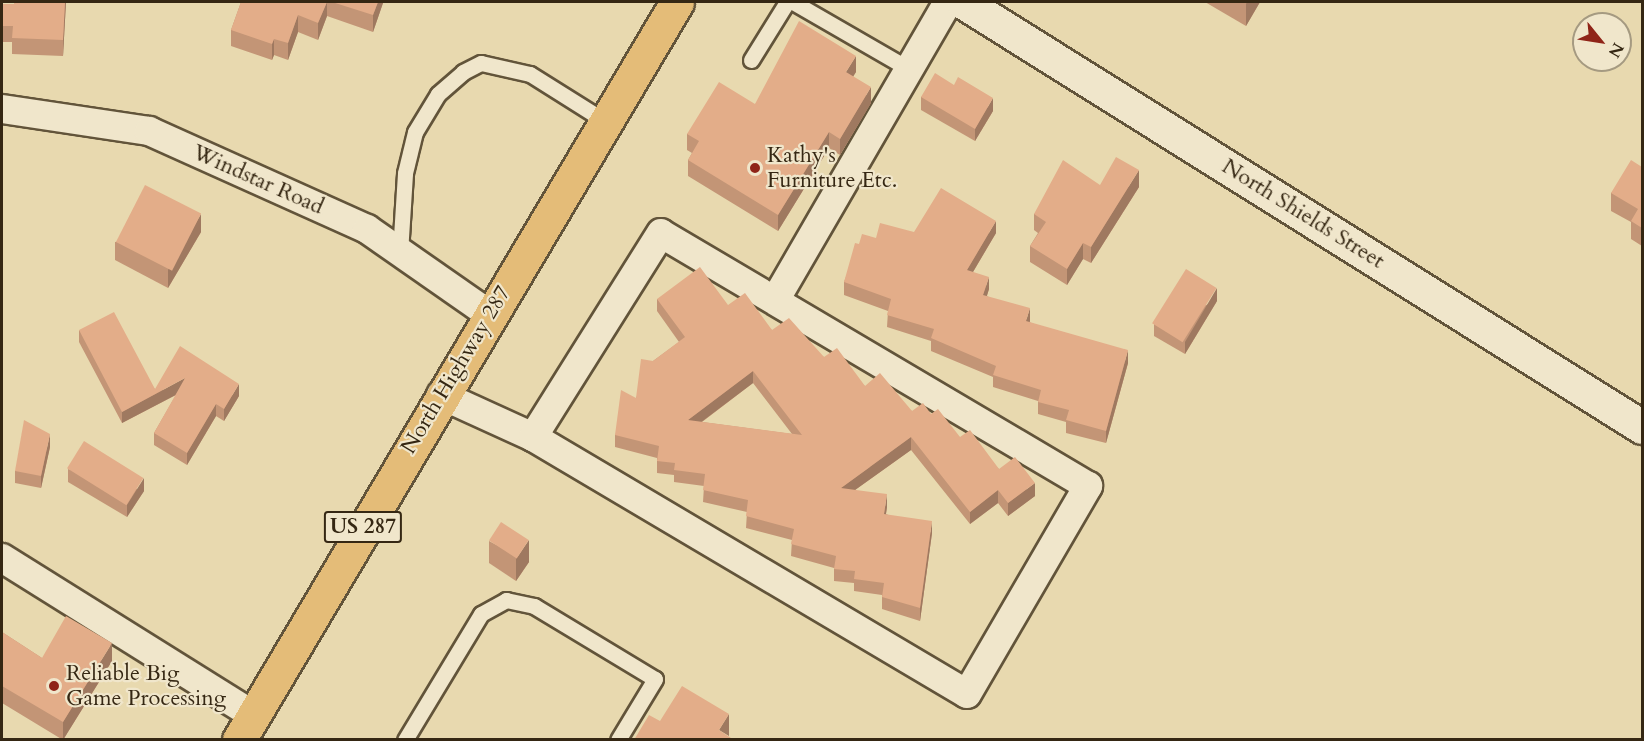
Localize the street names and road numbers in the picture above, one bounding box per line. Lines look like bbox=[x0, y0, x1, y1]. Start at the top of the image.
street label: Windstar Road bbox=[188, 139, 328, 221]
street label: North Shields Street bbox=[1217, 153, 1389, 275]
street label: North Highway 287 bbox=[395, 281, 517, 459]
road number: US 287 bbox=[322, 509, 404, 545]

